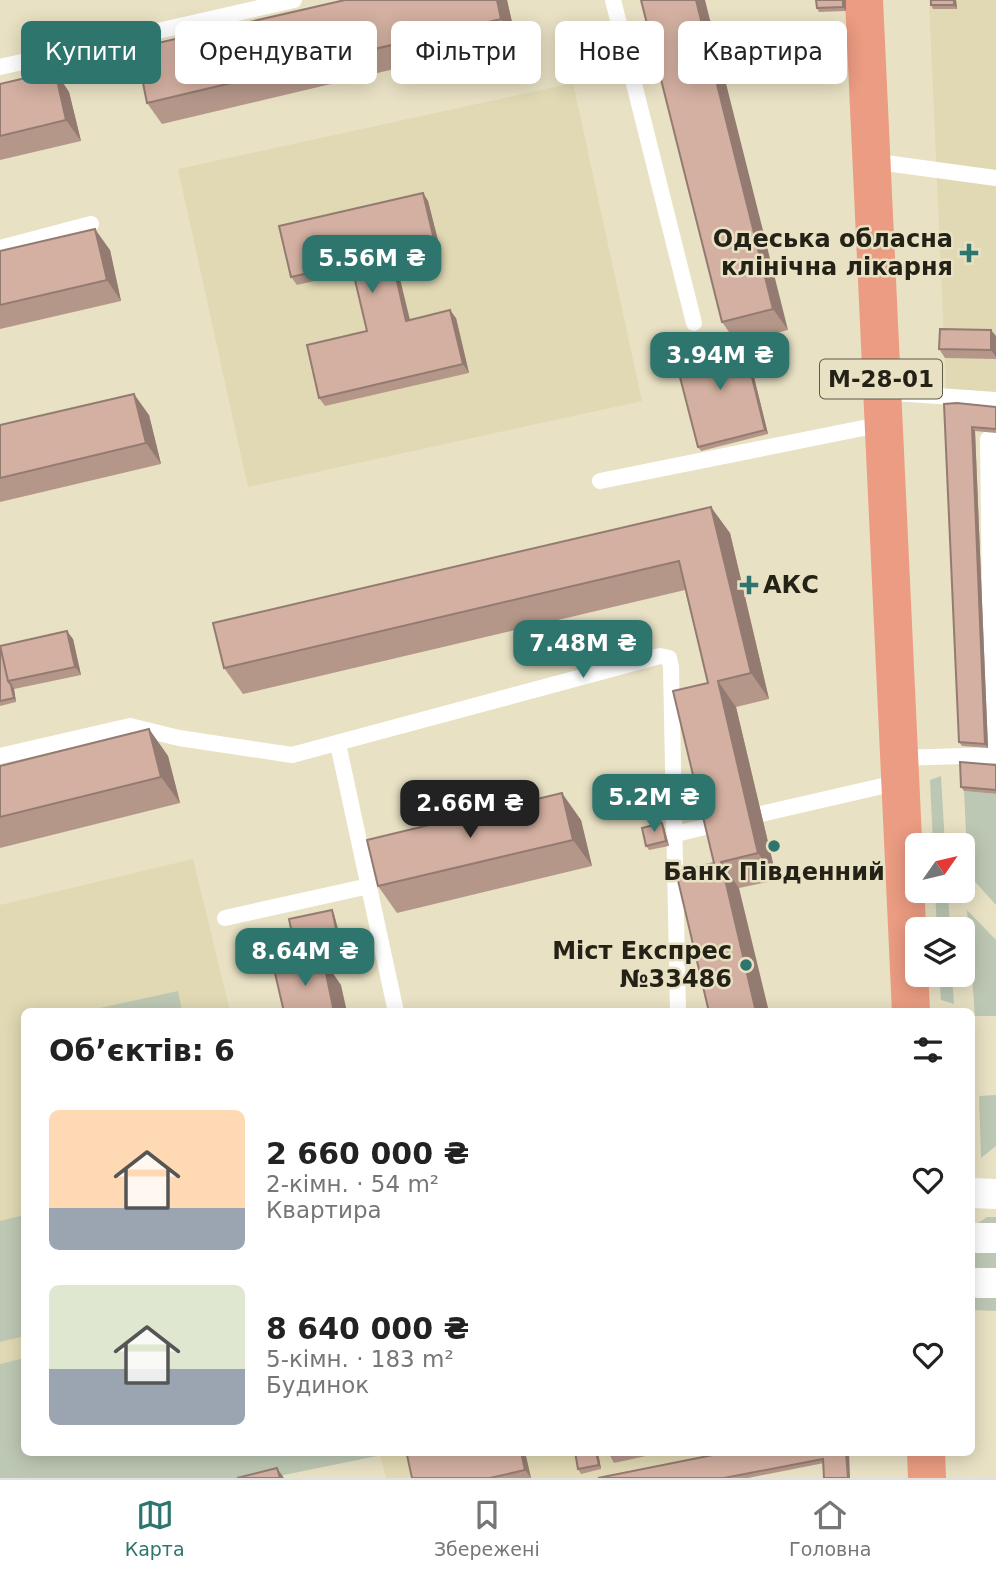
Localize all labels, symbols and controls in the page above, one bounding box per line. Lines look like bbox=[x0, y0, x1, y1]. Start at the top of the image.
chip: Купити bbox=[21, 21, 161, 84]
chip: Орендувати bbox=[175, 21, 377, 84]
chip: Фільтри bbox=[391, 21, 541, 84]
chip: Нове bbox=[555, 21, 664, 84]
chip: Квартира bbox=[678, 21, 847, 84]
place label: Одеська обласна клінічна лікарня bbox=[713, 225, 953, 281]
pin: 5.56M ₴ bbox=[307, 236, 437, 295]
marker: Одеська обласна клінічна лікарня bbox=[959, 243, 979, 263]
text: 5.56M ₴ bbox=[318, 245, 426, 271]
pin: 3.94M ₴ bbox=[655, 332, 785, 392]
text: 3.94M ₴ bbox=[666, 342, 774, 368]
road number: М-28-01 bbox=[820, 360, 942, 398]
place label: АКС bbox=[763, 571, 819, 599]
marker: АКС bbox=[741, 577, 757, 593]
pin: 7.48M ₴ bbox=[518, 620, 648, 680]
text: 7.48M ₴ bbox=[529, 630, 637, 656]
pin: 5.2M ₴ bbox=[597, 774, 711, 834]
pin: 2.66M ₴ bbox=[405, 780, 535, 840]
text: 5.2M ₴ bbox=[608, 784, 700, 810]
text: 2.66M ₴ bbox=[416, 790, 524, 816]
north arrow bbox=[905, 833, 975, 903]
map controls bbox=[905, 833, 975, 987]
marker: Банк Південний bbox=[766, 838, 782, 854]
place label: Банк Південний bbox=[663, 858, 885, 886]
button: layers bbox=[905, 917, 975, 987]
pin: 8.64M ₴ bbox=[240, 928, 370, 988]
place label: Міст Експрес №33486 bbox=[552, 937, 732, 993]
text: 8.64M ₴ bbox=[251, 938, 359, 964]
marker: Міст Експрес №33486 bbox=[738, 957, 754, 973]
icon: filters bbox=[909, 1031, 947, 1069]
text: Об’єктів: 6 bbox=[49, 1033, 235, 1068]
text: 2 660 000 ₴ bbox=[266, 1136, 469, 1171]
icon: home bbox=[105, 1138, 189, 1222]
icon: heart bbox=[909, 1161, 947, 1199]
text: 2-кімн. · 54 m² bbox=[266, 1171, 439, 1197]
text: Квартира bbox=[266, 1197, 382, 1223]
text: 8 640 000 ₴ bbox=[266, 1311, 469, 1346]
icon: home bbox=[105, 1313, 189, 1397]
icon: heart bbox=[909, 1336, 947, 1374]
text: 5-кімн. · 183 m² bbox=[266, 1346, 454, 1372]
text: Будинок bbox=[266, 1372, 369, 1398]
tab: Карта bbox=[125, 1496, 185, 1560]
tab: Збережені bbox=[434, 1496, 540, 1560]
tab: Головна bbox=[789, 1496, 871, 1560]

